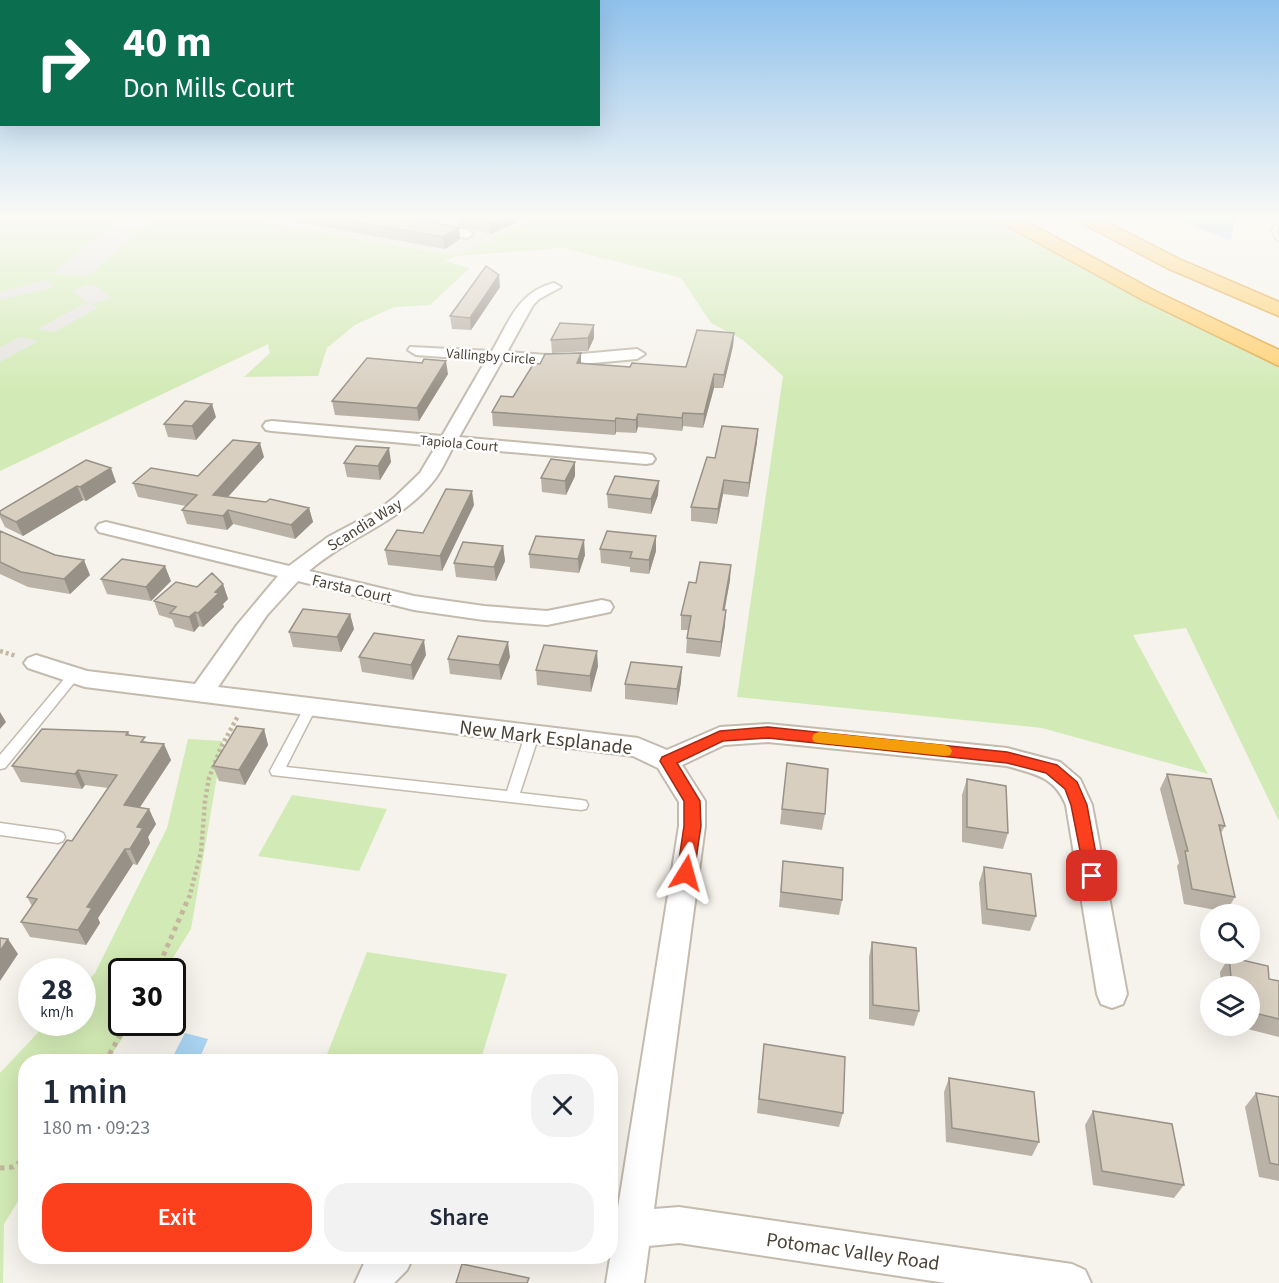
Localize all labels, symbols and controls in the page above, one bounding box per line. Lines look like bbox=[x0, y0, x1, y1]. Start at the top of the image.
text: 40 m bbox=[123, 13, 212, 73]
icon: right bbox=[24, 24, 102, 102]
text: Don Mills Court bbox=[123, 69, 294, 108]
street label: Vallingby Circle bbox=[446, 344, 536, 370]
street label: Tapiola Court bbox=[419, 431, 499, 457]
street label: Scandia Way bbox=[323, 493, 407, 557]
street label: Farsta Court bbox=[310, 569, 394, 609]
street label: New Mark Esplanade bbox=[458, 713, 634, 763]
position arrow bbox=[654, 841, 718, 905]
pin bbox=[1066, 850, 1117, 901]
icon: arrive bbox=[1075, 859, 1108, 892]
map controls bbox=[1200, 904, 1260, 1036]
button: search bbox=[1200, 904, 1260, 964]
speed limit sign: 30 bbox=[108, 958, 186, 1036]
text: 28 bbox=[41, 968, 73, 1011]
button: layers bbox=[1200, 976, 1260, 1036]
text: km/h bbox=[40, 1002, 74, 1023]
text: 1 min bbox=[42, 1066, 128, 1117]
button: close bbox=[531, 1074, 594, 1137]
text: 180 m · 09:23 bbox=[42, 1114, 150, 1142]
button: Exit bbox=[42, 1183, 312, 1252]
button: Share bbox=[324, 1183, 594, 1252]
street label: Potomac Valley Road bbox=[764, 1226, 941, 1278]

